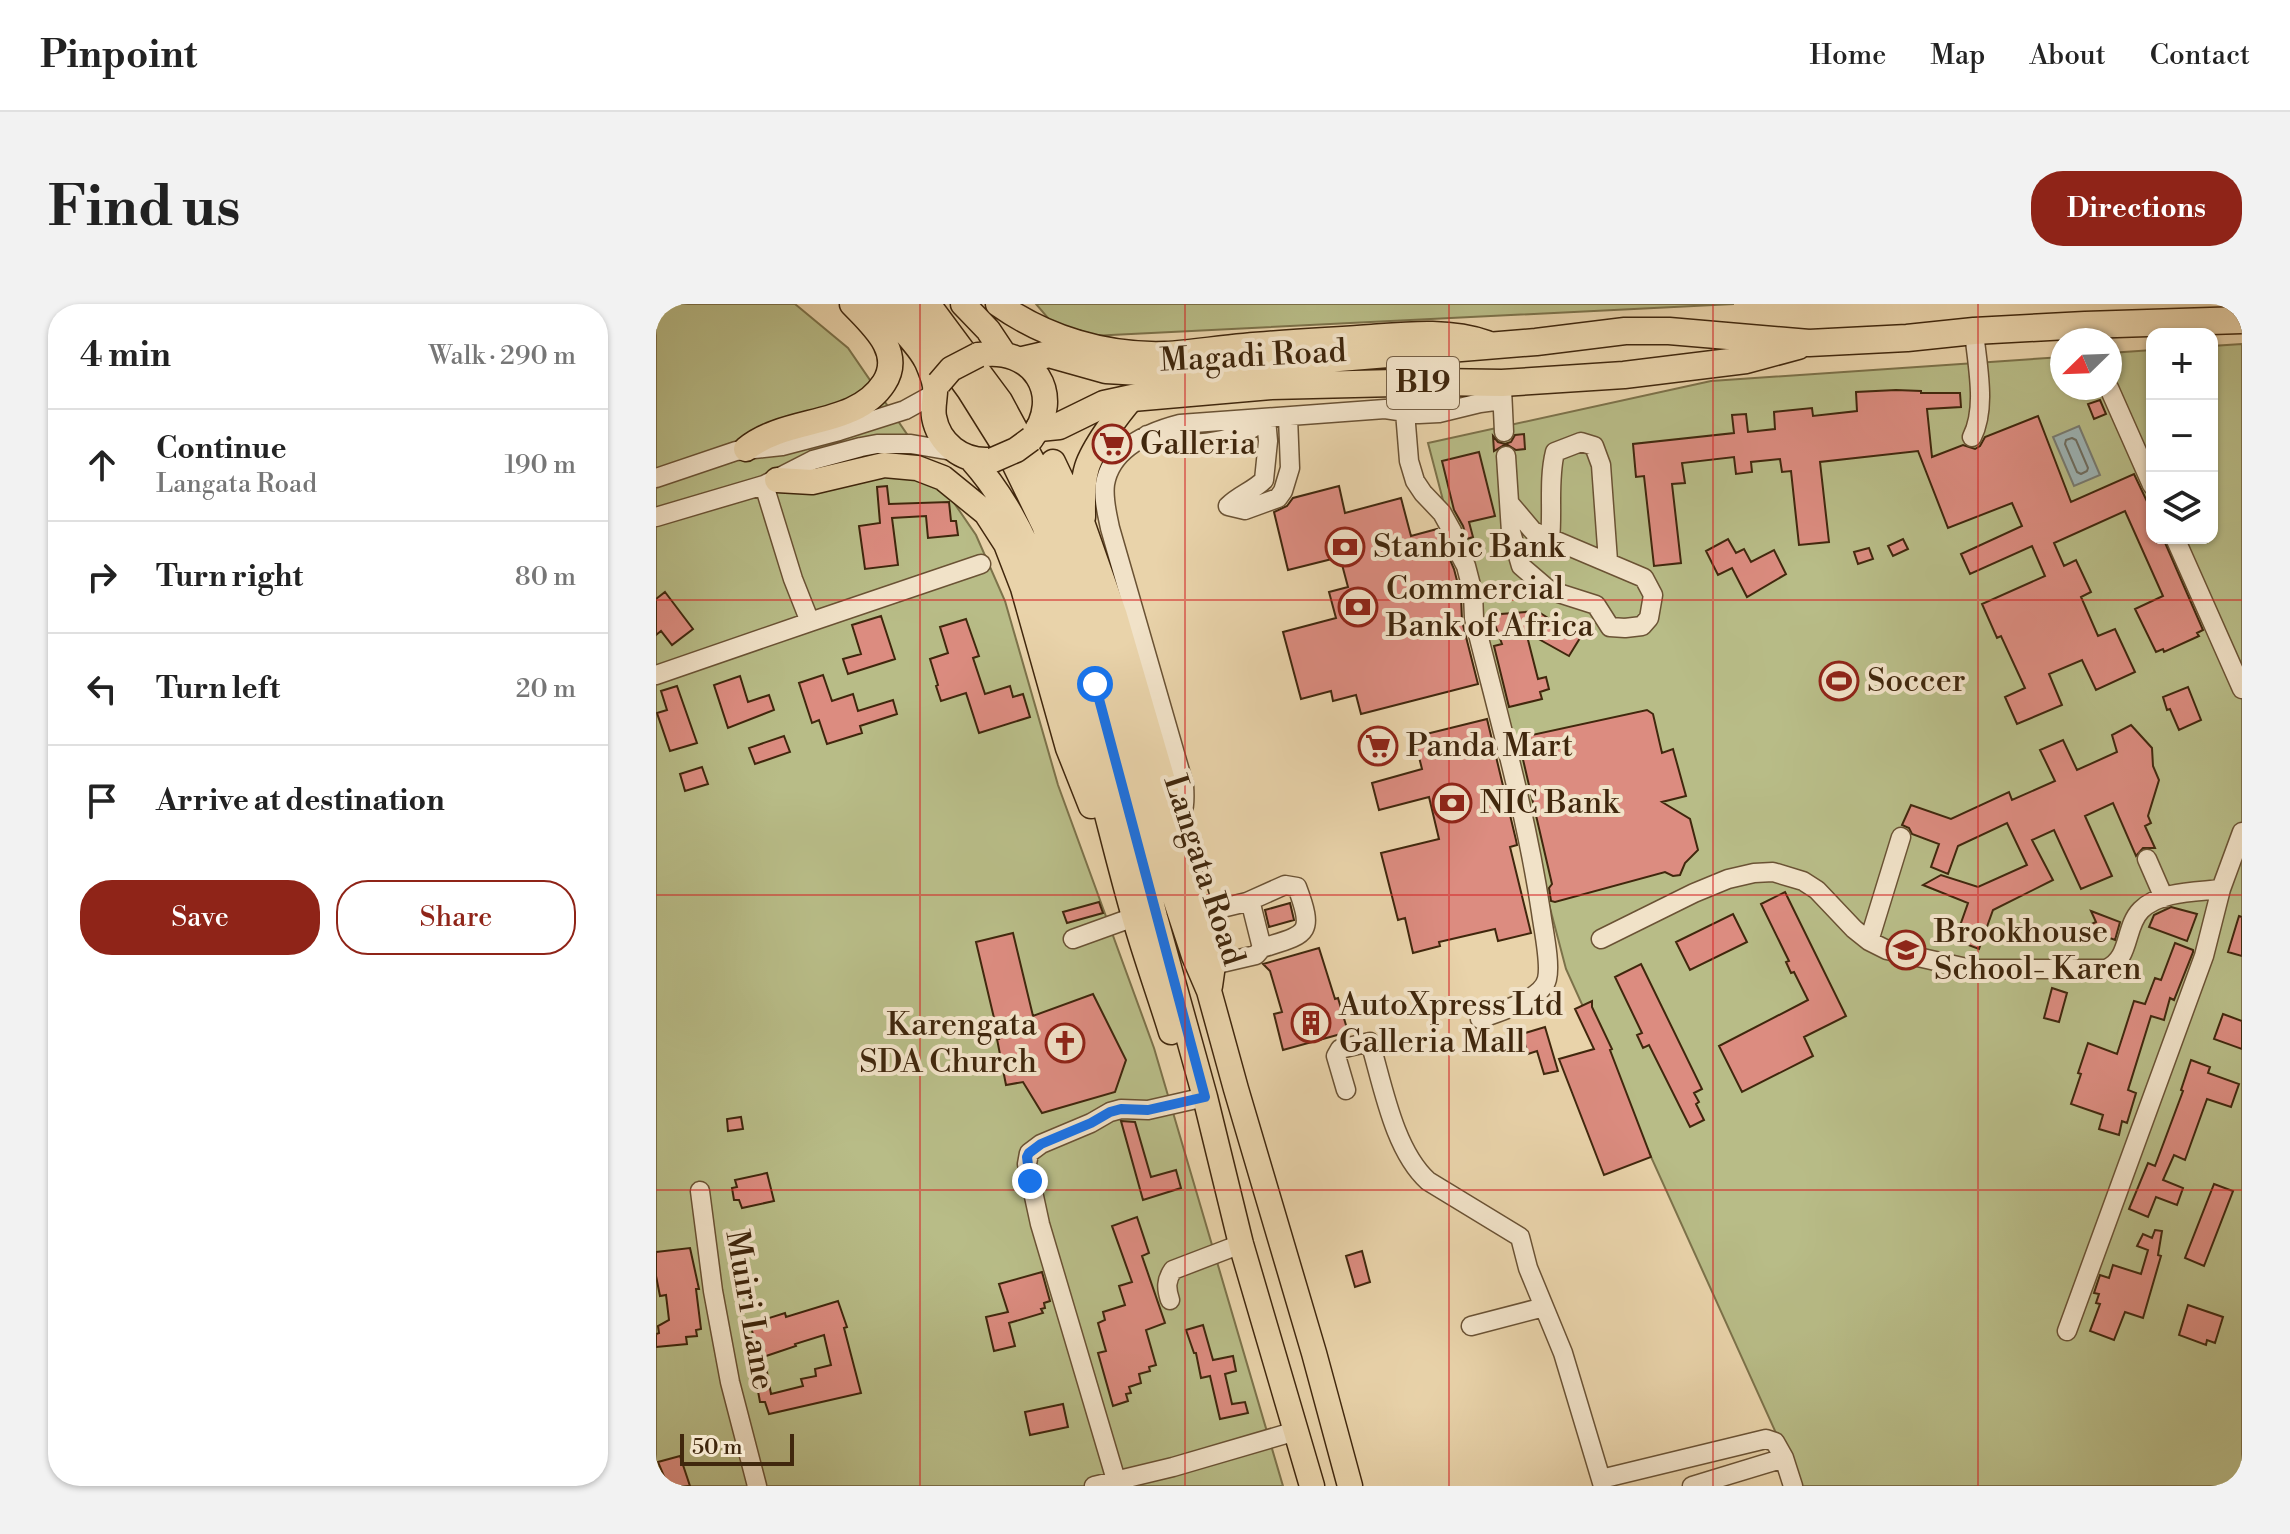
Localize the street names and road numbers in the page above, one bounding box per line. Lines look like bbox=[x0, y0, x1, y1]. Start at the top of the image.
street label: Magadi Road bbox=[1159, 331, 1347, 381]
road number: B19 bbox=[1387, 357, 1459, 409]
street label: Langata Road bbox=[1154, 770, 1254, 970]
street label: Muiri Lane bbox=[716, 1227, 784, 1393]

